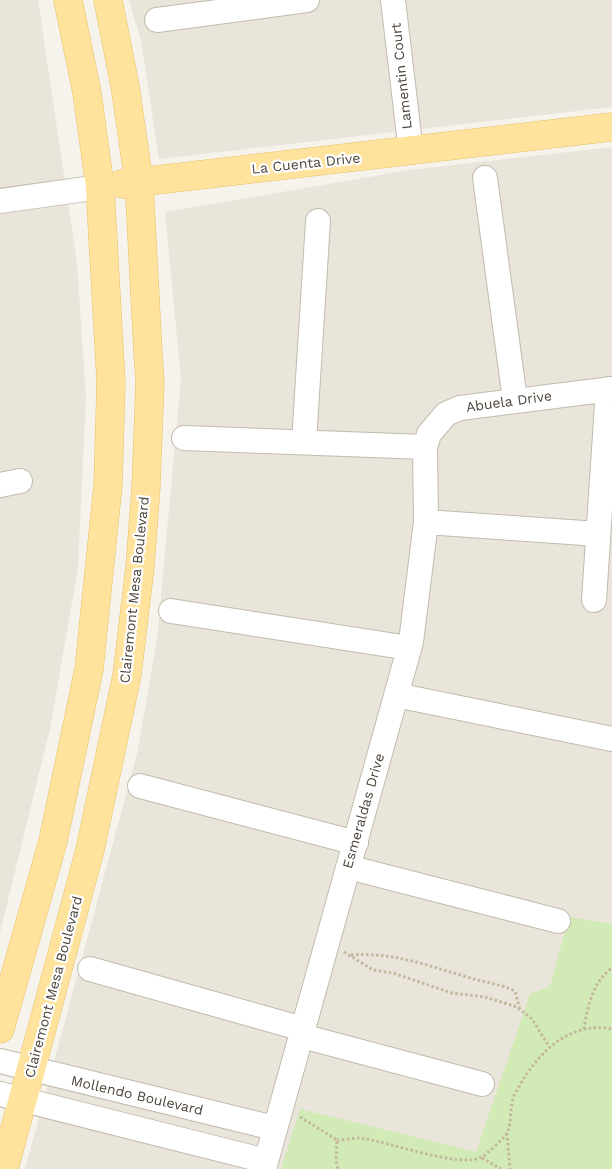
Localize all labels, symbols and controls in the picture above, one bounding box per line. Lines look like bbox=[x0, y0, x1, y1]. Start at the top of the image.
street label: Lamentin Court bbox=[388, 22, 416, 130]
street label: La Cuenta Drive bbox=[251, 150, 361, 178]
street label: Abuela Drive bbox=[465, 388, 553, 416]
street label: Clairemont Mesa Boulevard bbox=[117, 496, 153, 684]
street label: Esmeraldas Drive bbox=[340, 751, 388, 871]
street label: Clairemont Mesa Boulevard bbox=[22, 894, 86, 1080]
street label: Mollendo Boulevard bbox=[69, 1073, 205, 1119]

